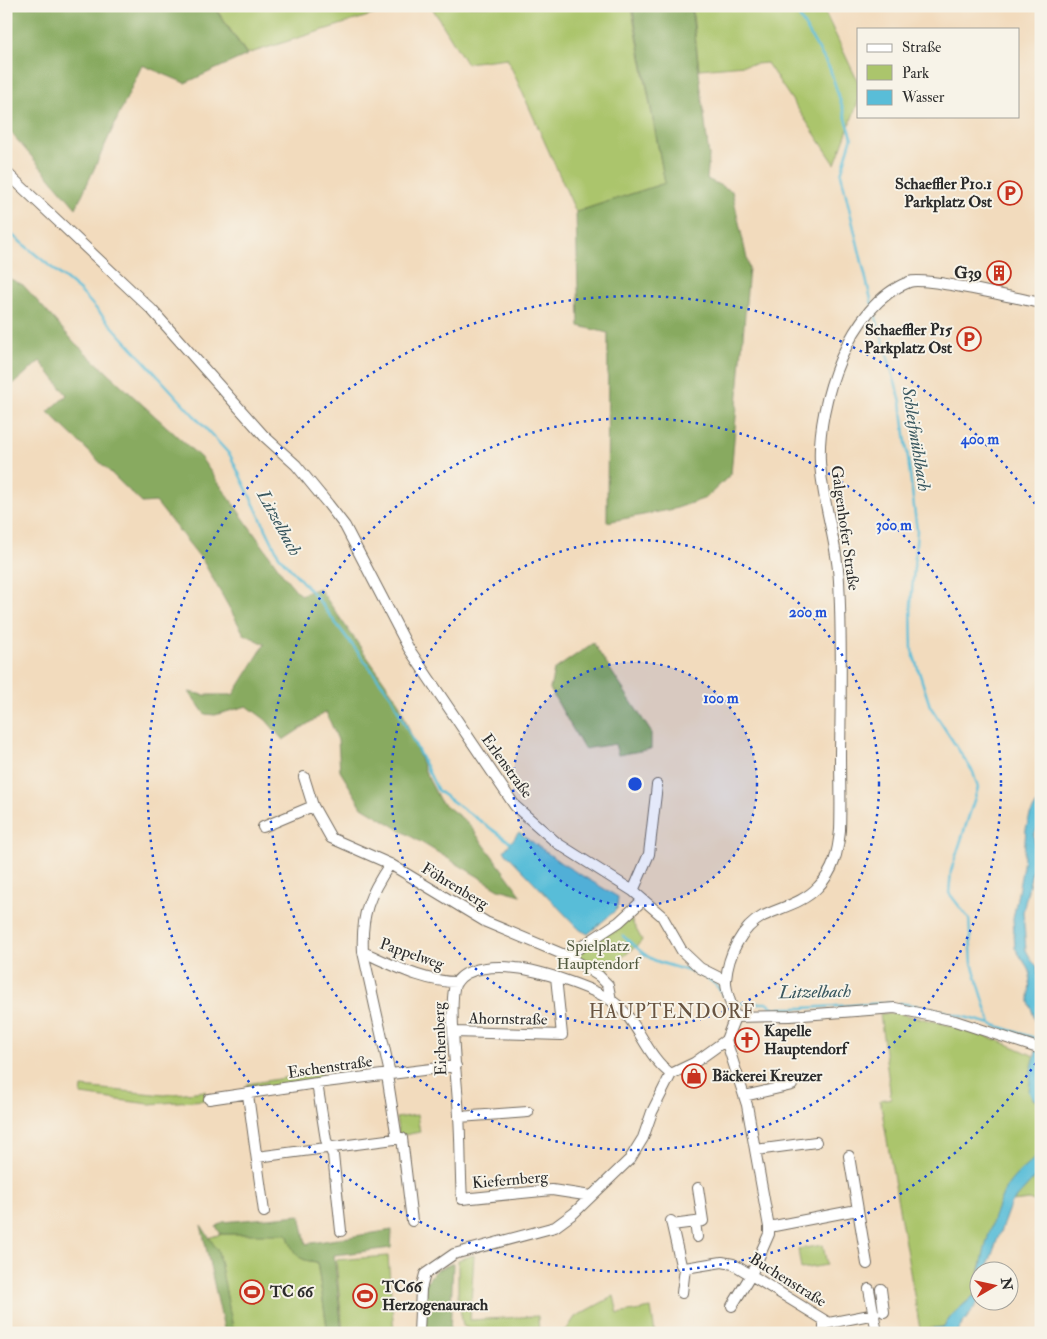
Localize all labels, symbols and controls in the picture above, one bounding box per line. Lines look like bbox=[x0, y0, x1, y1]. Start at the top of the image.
legend bbox=[857, 28, 1020, 118]
text: Straße bbox=[902, 38, 941, 57]
text: Park bbox=[902, 64, 929, 83]
text: Wasser bbox=[901, 88, 945, 107]
place label: Schaeffler P10.1 Parkplatz Ost bbox=[895, 174, 993, 213]
parking icon: Schaeffler P10.1 Parkplatz Ost bbox=[997, 180, 1023, 206]
building icon: G39 bbox=[986, 260, 1012, 286]
place label: G39 bbox=[954, 263, 982, 283]
place label: Schaeffler P15 Parkplatz Ost bbox=[864, 320, 953, 359]
parking icon: Schaeffler P15 Parkplatz Ost bbox=[956, 326, 982, 352]
water label: Schleifmühlbach bbox=[896, 384, 936, 493]
text: 400 m bbox=[960, 430, 999, 449]
street label: Galgenhofer Straße bbox=[826, 464, 864, 592]
water label: Litzelbach bbox=[251, 485, 307, 560]
text: 300 m bbox=[876, 516, 912, 535]
text: 200 m bbox=[789, 603, 827, 622]
text: 100 m bbox=[703, 689, 739, 708]
street label: Erlenstraße bbox=[477, 730, 537, 802]
centre of rings bbox=[626, 775, 644, 793]
street label: Föhrenberg bbox=[418, 858, 493, 914]
street label: Pappelweg bbox=[377, 934, 448, 976]
park label: Spielplatz Hauptendorf bbox=[557, 936, 642, 975]
water label: Litzelbach bbox=[778, 980, 851, 1004]
district label: HAUPTENDORF bbox=[589, 1000, 755, 1024]
street label: Eichenberg bbox=[429, 1001, 451, 1076]
street label: Ahornstraße bbox=[467, 1008, 548, 1030]
place label: Kapelle Hauptendorf bbox=[764, 1021, 850, 1060]
church icon: Kapelle Hauptendorf bbox=[734, 1027, 760, 1053]
street label: Eschenstraße bbox=[286, 1051, 374, 1083]
shop icon: Bäckerei Kreuzer bbox=[681, 1063, 707, 1089]
place label: Bäckerei Kreuzer bbox=[712, 1066, 823, 1086]
street label: Kiefernberg bbox=[471, 1167, 550, 1193]
street label: Buchenstraße bbox=[746, 1248, 830, 1312]
north arrow bbox=[970, 1262, 1020, 1312]
text: N bbox=[997, 1276, 1016, 1292]
place label: TC66 Herzogenaurach bbox=[381, 1277, 489, 1316]
sports icon: TC 66 bbox=[239, 1279, 265, 1305]
place label: TC 66 bbox=[269, 1282, 315, 1302]
sports icon: TC66 Herzogenaurach bbox=[352, 1283, 378, 1309]

